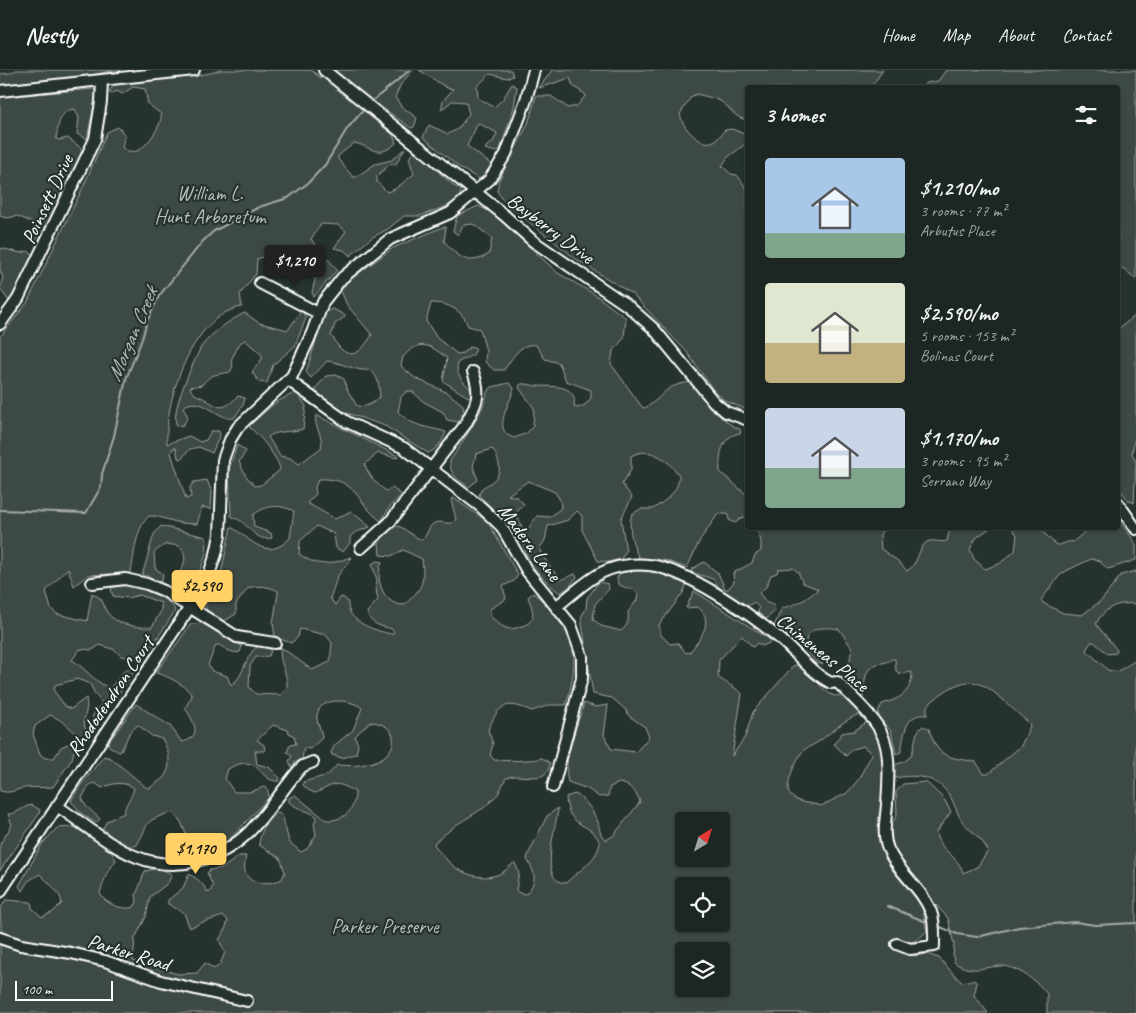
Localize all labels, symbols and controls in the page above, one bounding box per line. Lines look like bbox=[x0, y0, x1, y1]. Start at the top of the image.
text: Nestly bbox=[25, 20, 77, 50]
text: Home bbox=[882, 24, 915, 46]
text: Map bbox=[943, 24, 970, 46]
text: About bbox=[998, 24, 1034, 46]
text: Contact bbox=[1062, 24, 1111, 46]
icon: filters bbox=[1072, 101, 1100, 129]
text: 3 homes bbox=[765, 102, 824, 128]
street label: Poinsett Drive bbox=[16, 149, 80, 248]
text: $1,210/mo bbox=[920, 175, 998, 201]
icon: home bbox=[805, 178, 865, 238]
park label: William L. Hunt Arboretum bbox=[154, 181, 267, 229]
street label: Bayberry Drive bbox=[502, 188, 600, 270]
text: 3 rooms · 77 m² bbox=[920, 201, 1006, 221]
text: Arbutus Place bbox=[920, 221, 995, 241]
pin: $1,210 bbox=[254, 244, 336, 287]
text: $1,210 bbox=[275, 251, 315, 271]
water label: Morgan Creek bbox=[101, 280, 165, 385]
text: $2,590/mo bbox=[920, 300, 998, 326]
icon: home bbox=[805, 303, 865, 363]
text: 5 rooms · 153 m² bbox=[920, 326, 1014, 346]
text: Bolinas Court bbox=[920, 346, 993, 366]
text: $1,170/mo bbox=[920, 425, 998, 451]
icon: home bbox=[805, 428, 865, 488]
text: 3 rooms · 95 m² bbox=[920, 451, 1006, 471]
text: Serrano Way bbox=[920, 471, 991, 491]
street label: Madera Lane bbox=[492, 499, 568, 587]
pin: $2,590 bbox=[161, 570, 243, 612]
text: $2,590 bbox=[183, 576, 221, 596]
street label: Chimeneas Place bbox=[771, 608, 875, 698]
street label: Rhododendron Court bbox=[61, 629, 162, 761]
north arrow bbox=[675, 812, 730, 868]
map controls bbox=[675, 812, 730, 997]
pin: $1,170 bbox=[155, 832, 237, 875]
text: $1,170 bbox=[176, 839, 216, 859]
button: locate bbox=[675, 877, 730, 932]
park label: Parker Preserve bbox=[332, 914, 440, 939]
street label: Parker Road bbox=[85, 928, 176, 978]
button: layers bbox=[675, 942, 730, 997]
scale bar bbox=[15, 978, 112, 1001]
text: 100 m bbox=[22, 981, 52, 998]

